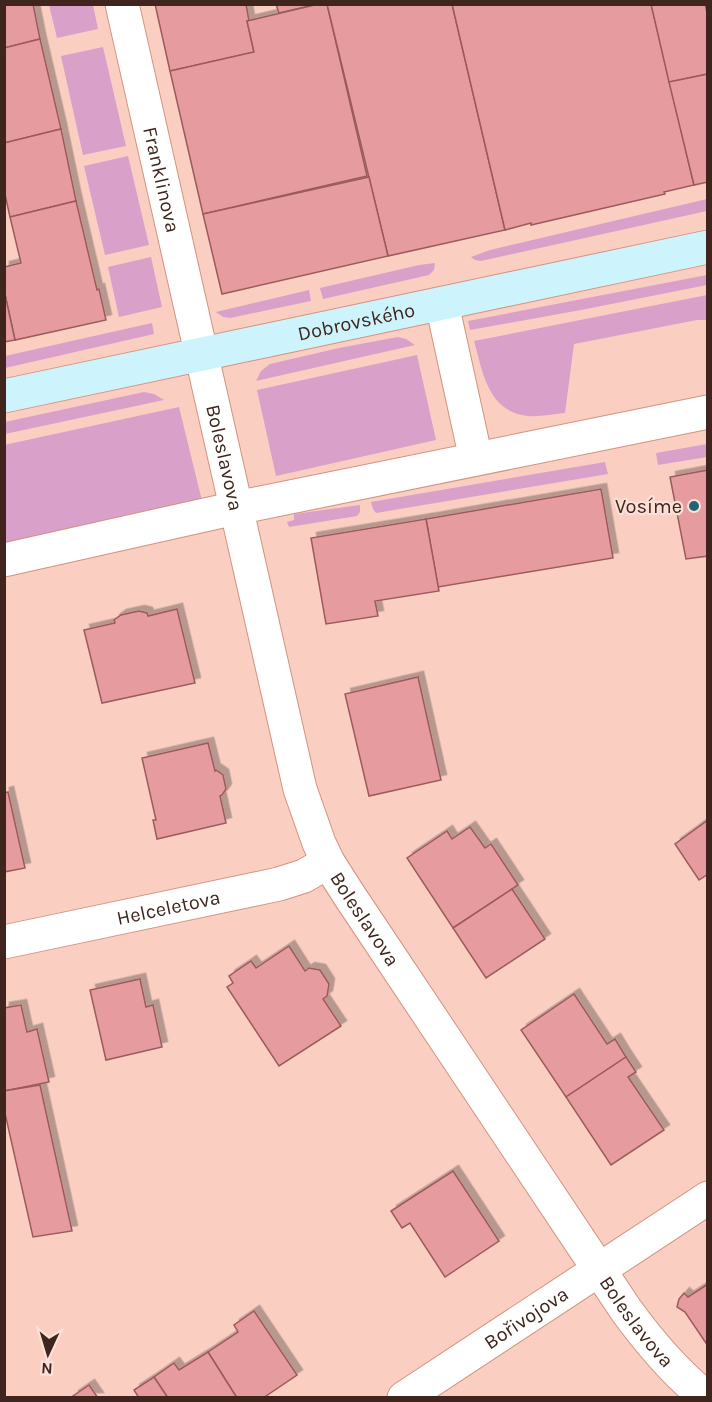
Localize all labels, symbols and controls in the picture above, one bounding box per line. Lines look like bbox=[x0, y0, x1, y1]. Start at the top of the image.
street label: Franklinova bbox=[139, 124, 185, 235]
street label: Dobrovského bbox=[295, 298, 417, 345]
street label: Boleslavova bbox=[202, 402, 248, 513]
place label: Vosíme bbox=[615, 495, 682, 518]
marker: Vosíme bbox=[687, 499, 701, 513]
street label: Boleslavova bbox=[326, 867, 405, 970]
street label: Helceletova bbox=[114, 885, 222, 929]
street label: Boleslavova bbox=[595, 1272, 679, 1372]
street label: Bořivojova bbox=[480, 1282, 572, 1354]
north arrow bbox=[18, 1324, 78, 1384]
text: N bbox=[41, 1359, 53, 1378]

